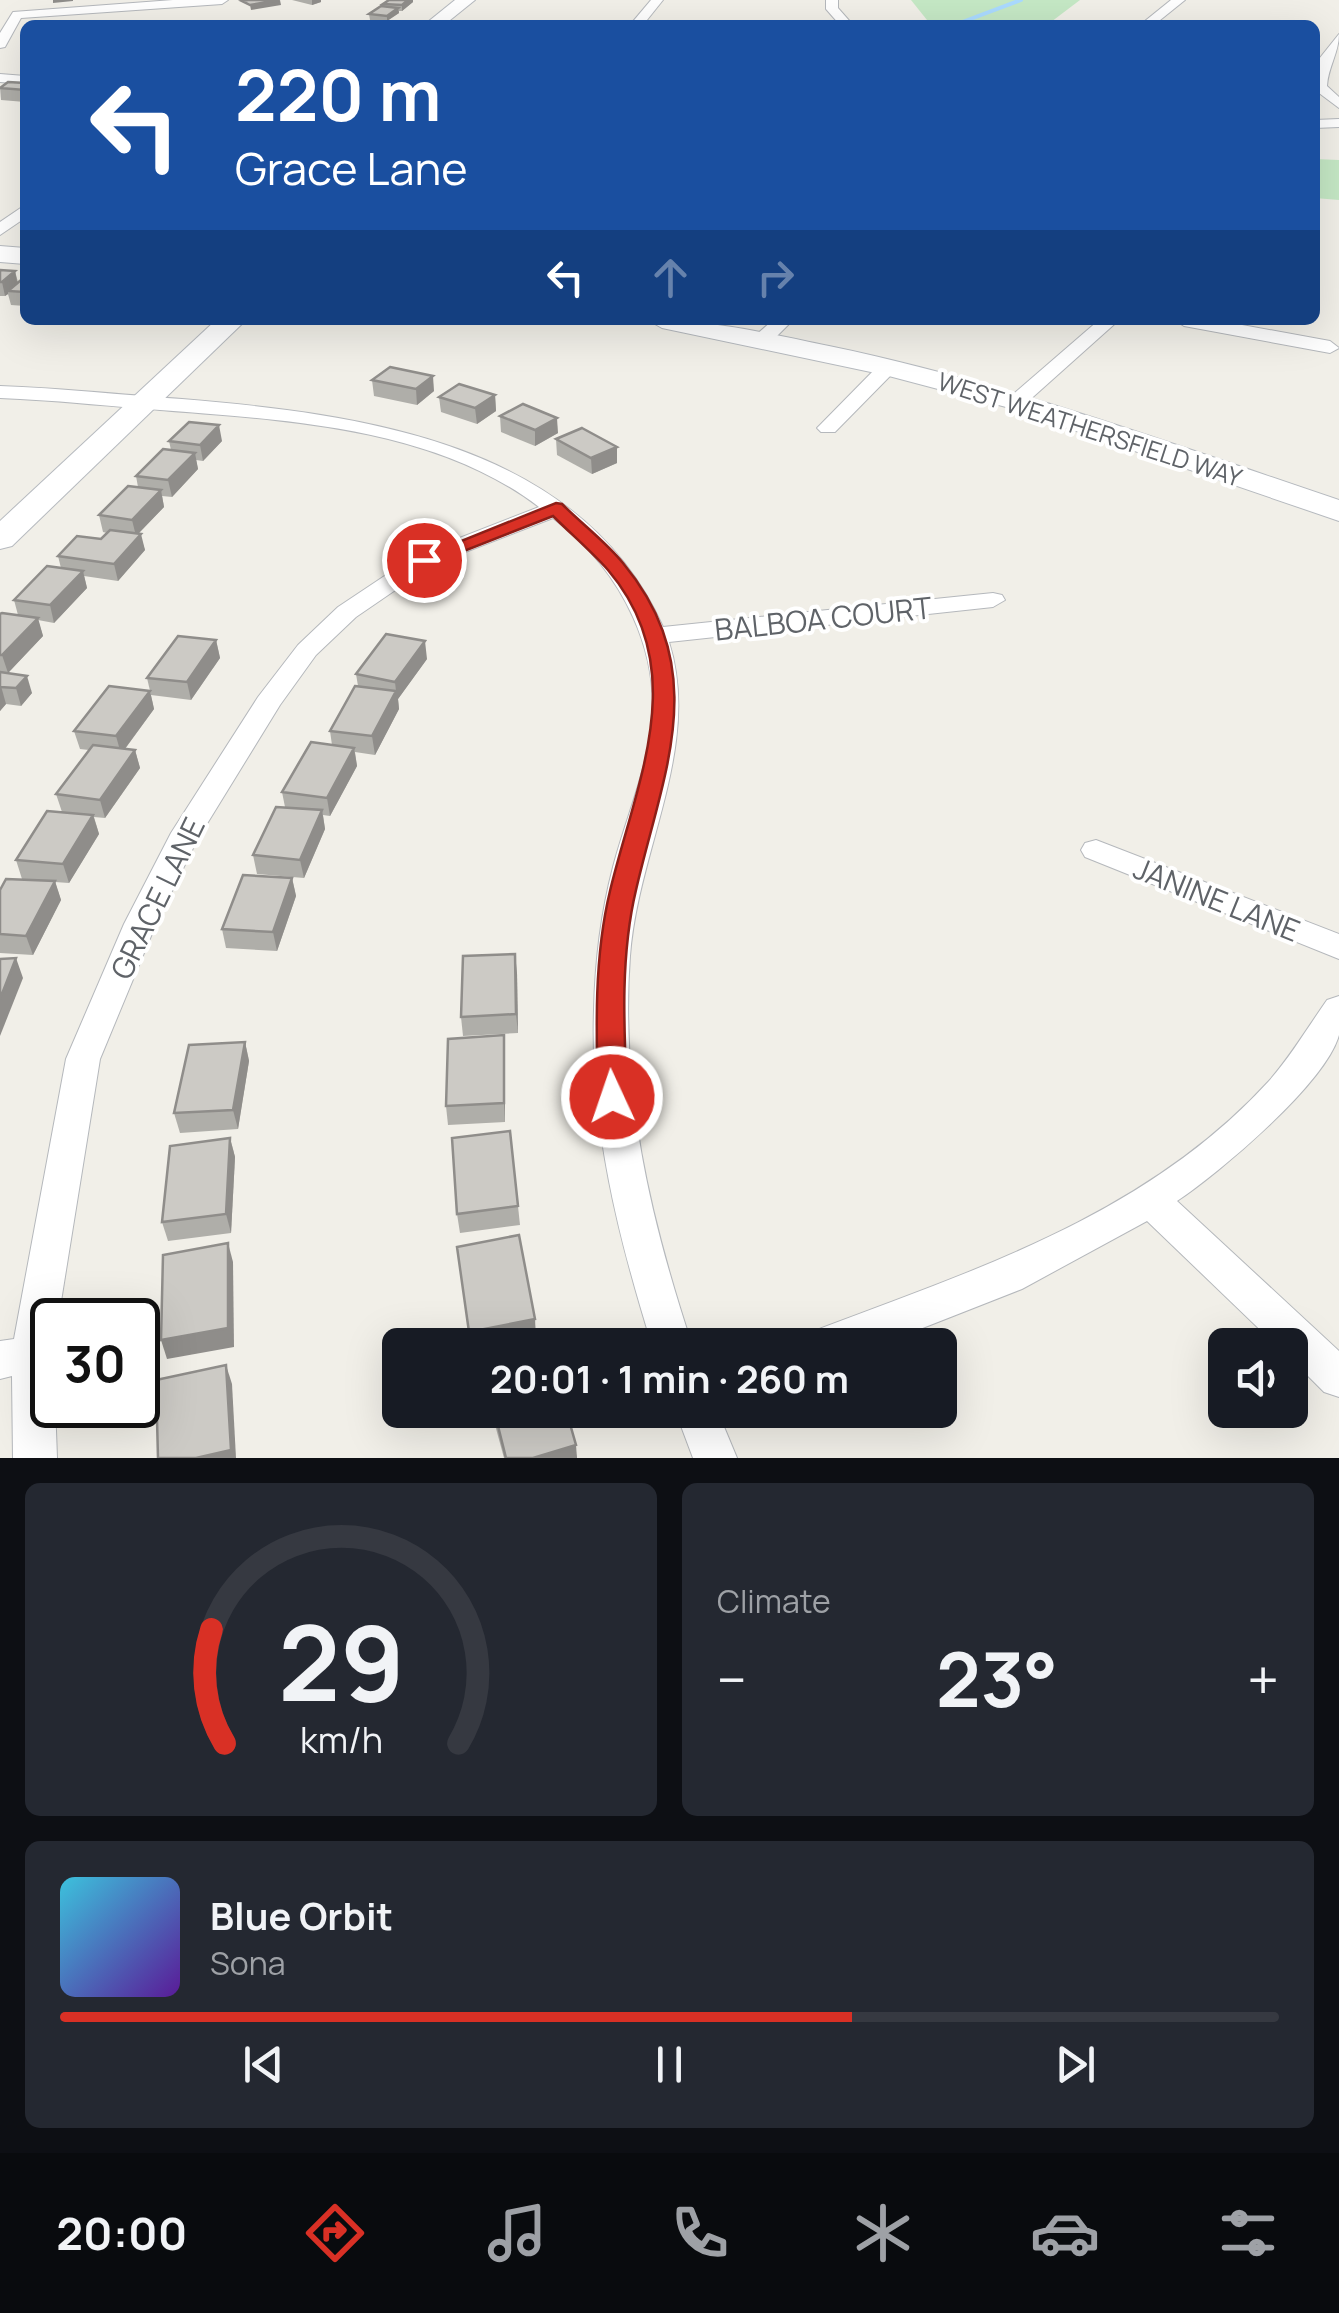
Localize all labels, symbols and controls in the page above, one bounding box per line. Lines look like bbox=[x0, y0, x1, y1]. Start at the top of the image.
text: 220 m bbox=[235, 46, 441, 142]
icon: left bbox=[70, 60, 200, 190]
text: Grace Lane bbox=[235, 137, 467, 199]
icon: left bbox=[538, 250, 593, 305]
icon: ahead bbox=[643, 250, 698, 305]
icon: right bbox=[748, 250, 803, 305]
street label: WEST WEATHERSFIELD WAY bbox=[933, 363, 1247, 495]
pin bbox=[382, 518, 467, 603]
icon: arrive bbox=[397, 533, 452, 588]
street label: BALBOA COURT bbox=[712, 586, 934, 650]
street label: GRACE LANE bbox=[100, 810, 214, 986]
street label: JANINE LANE bbox=[1128, 847, 1306, 951]
position arrow bbox=[560, 1045, 664, 1149]
speed limit sign: 30 bbox=[30, 1298, 160, 1428]
map controls bbox=[1208, 1328, 1308, 1428]
button: sound bbox=[1208, 1328, 1308, 1428]
text: 20:01 · 1 min · 260 m bbox=[490, 1352, 849, 1404]
text: Climate bbox=[717, 1579, 831, 1623]
text: 29 bbox=[278, 1590, 404, 1732]
text: 23° bbox=[936, 1627, 1058, 1730]
text: − bbox=[717, 1641, 747, 1717]
text: + bbox=[1247, 1641, 1279, 1717]
text: km/h bbox=[299, 1715, 383, 1764]
text: Blue Orbit bbox=[210, 1889, 393, 1941]
text: Sona bbox=[210, 1941, 285, 1985]
icon: previous bbox=[236, 2037, 291, 2092]
icon: pause bbox=[642, 2037, 697, 2092]
icon: next bbox=[1048, 2037, 1103, 2092]
icon: directions bbox=[300, 2198, 370, 2268]
icon: music bbox=[482, 2198, 552, 2268]
icon: phone bbox=[665, 2198, 735, 2268]
icon: climate bbox=[848, 2198, 918, 2268]
icon: car bbox=[1030, 2198, 1100, 2268]
icon: filters bbox=[1213, 2198, 1283, 2268]
text: 20:00 bbox=[56, 2202, 187, 2264]

